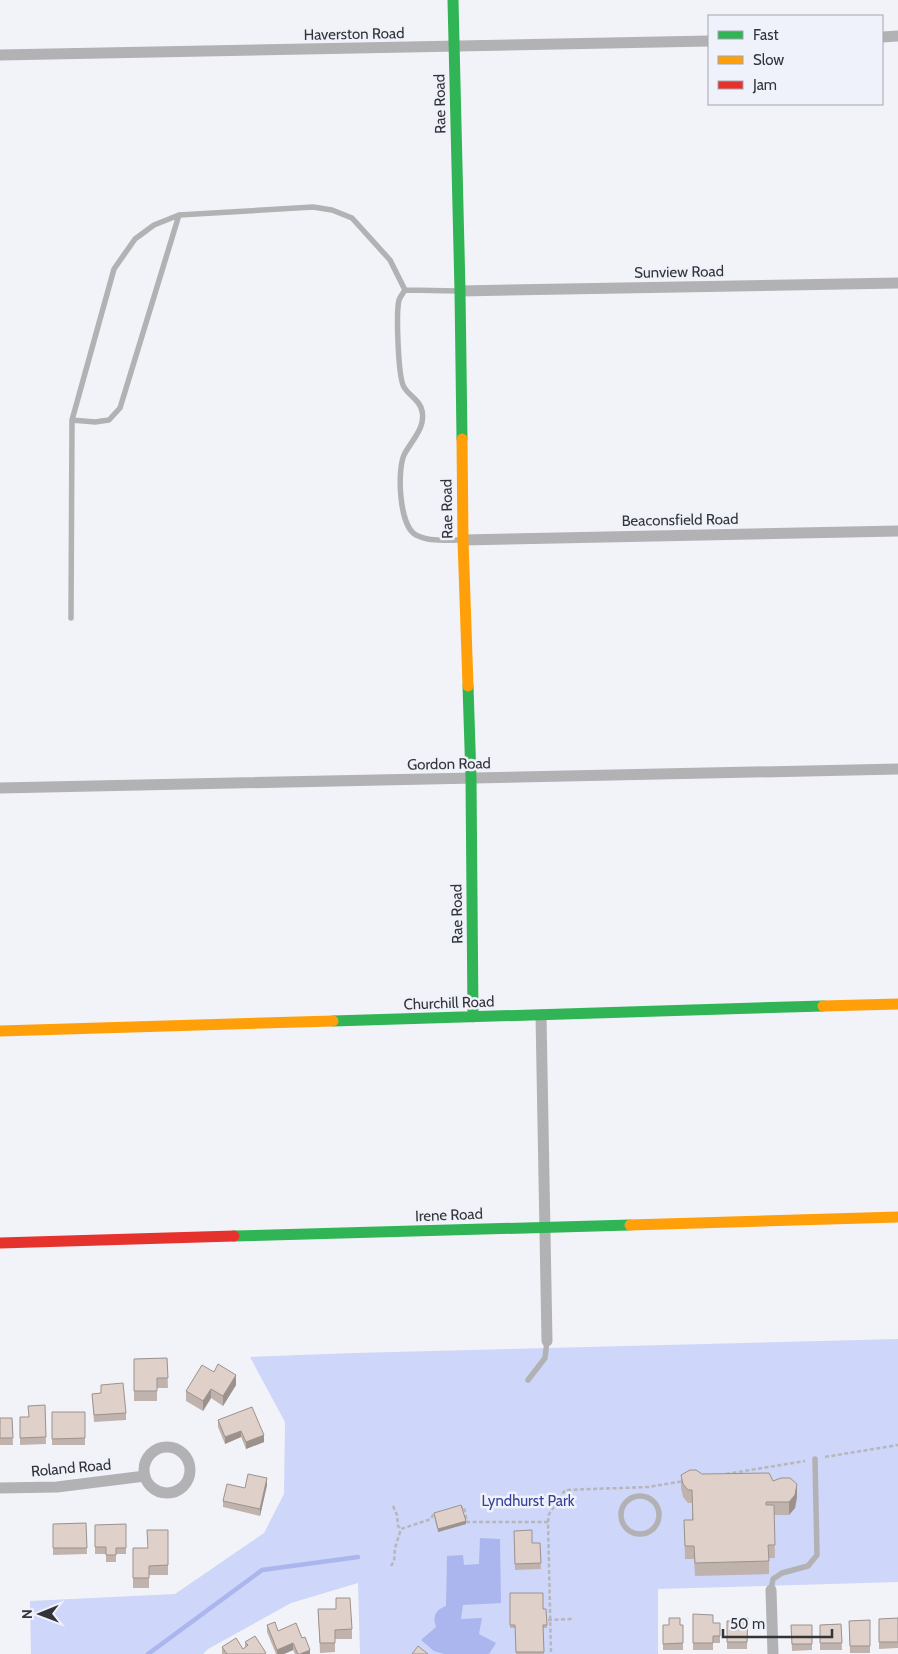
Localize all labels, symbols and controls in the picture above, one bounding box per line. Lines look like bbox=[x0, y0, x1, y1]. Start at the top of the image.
legend bbox=[708, 15, 883, 105]
street label: Haverston Road bbox=[303, 24, 405, 44]
text: Fast bbox=[753, 26, 778, 44]
text: Slow bbox=[753, 51, 784, 69]
street label: Rae Road bbox=[430, 74, 450, 134]
text: Jam bbox=[752, 76, 777, 94]
street label: Sunview Road bbox=[634, 262, 724, 282]
street label: Rae Road bbox=[437, 479, 457, 539]
street label: Beaconsfield Road bbox=[621, 510, 739, 530]
street label: Gordon Road bbox=[407, 754, 491, 774]
street label: Rae Road bbox=[447, 884, 467, 944]
street label: Churchill Road bbox=[403, 992, 495, 1014]
street label: Irene Road bbox=[415, 1205, 483, 1225]
street label: Roland Road bbox=[30, 1456, 112, 1480]
park label: Lyndhurst Park bbox=[481, 1492, 575, 1510]
north arrow bbox=[15, 1589, 65, 1639]
scale bar bbox=[723, 1606, 832, 1638]
text: N bbox=[18, 1609, 36, 1619]
text: 50 m bbox=[730, 1615, 765, 1633]

